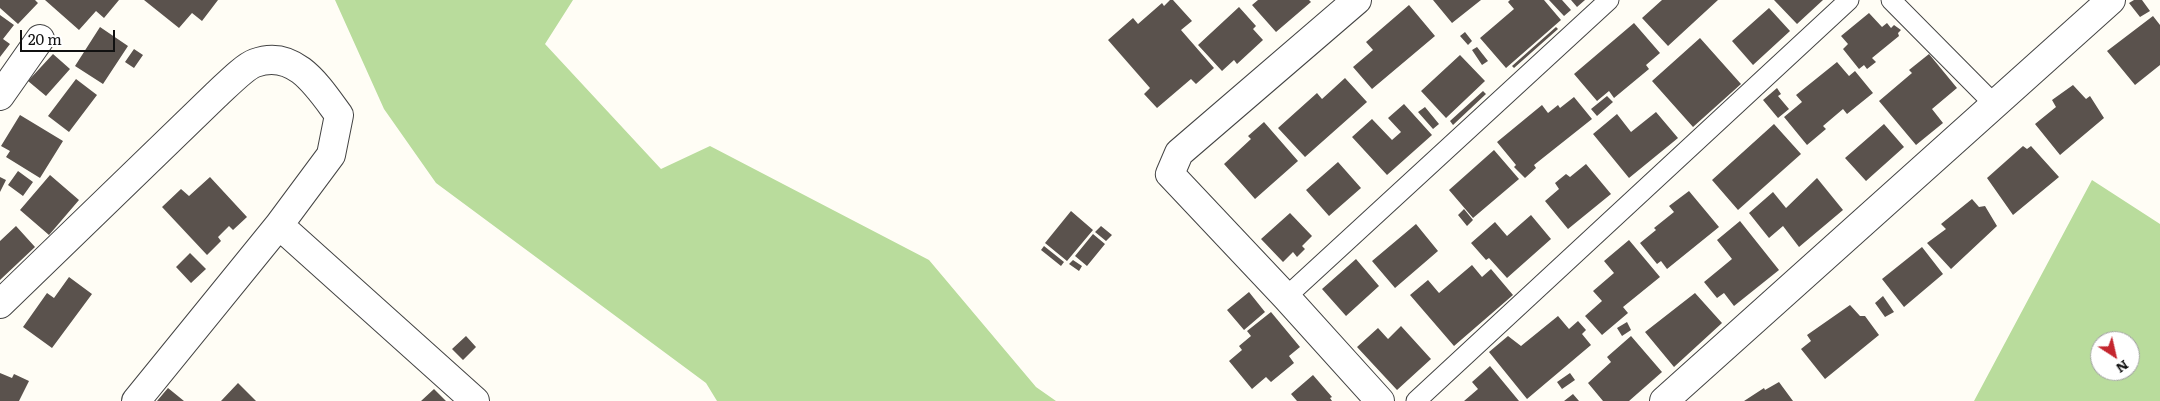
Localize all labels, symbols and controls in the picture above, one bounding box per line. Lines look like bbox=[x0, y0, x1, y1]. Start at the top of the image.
scale bar bbox=[22, 20, 118, 52]
text: 20 m bbox=[28, 27, 62, 50]
north arrow bbox=[2090, 331, 2140, 381]
text: N bbox=[2112, 356, 2134, 379]

